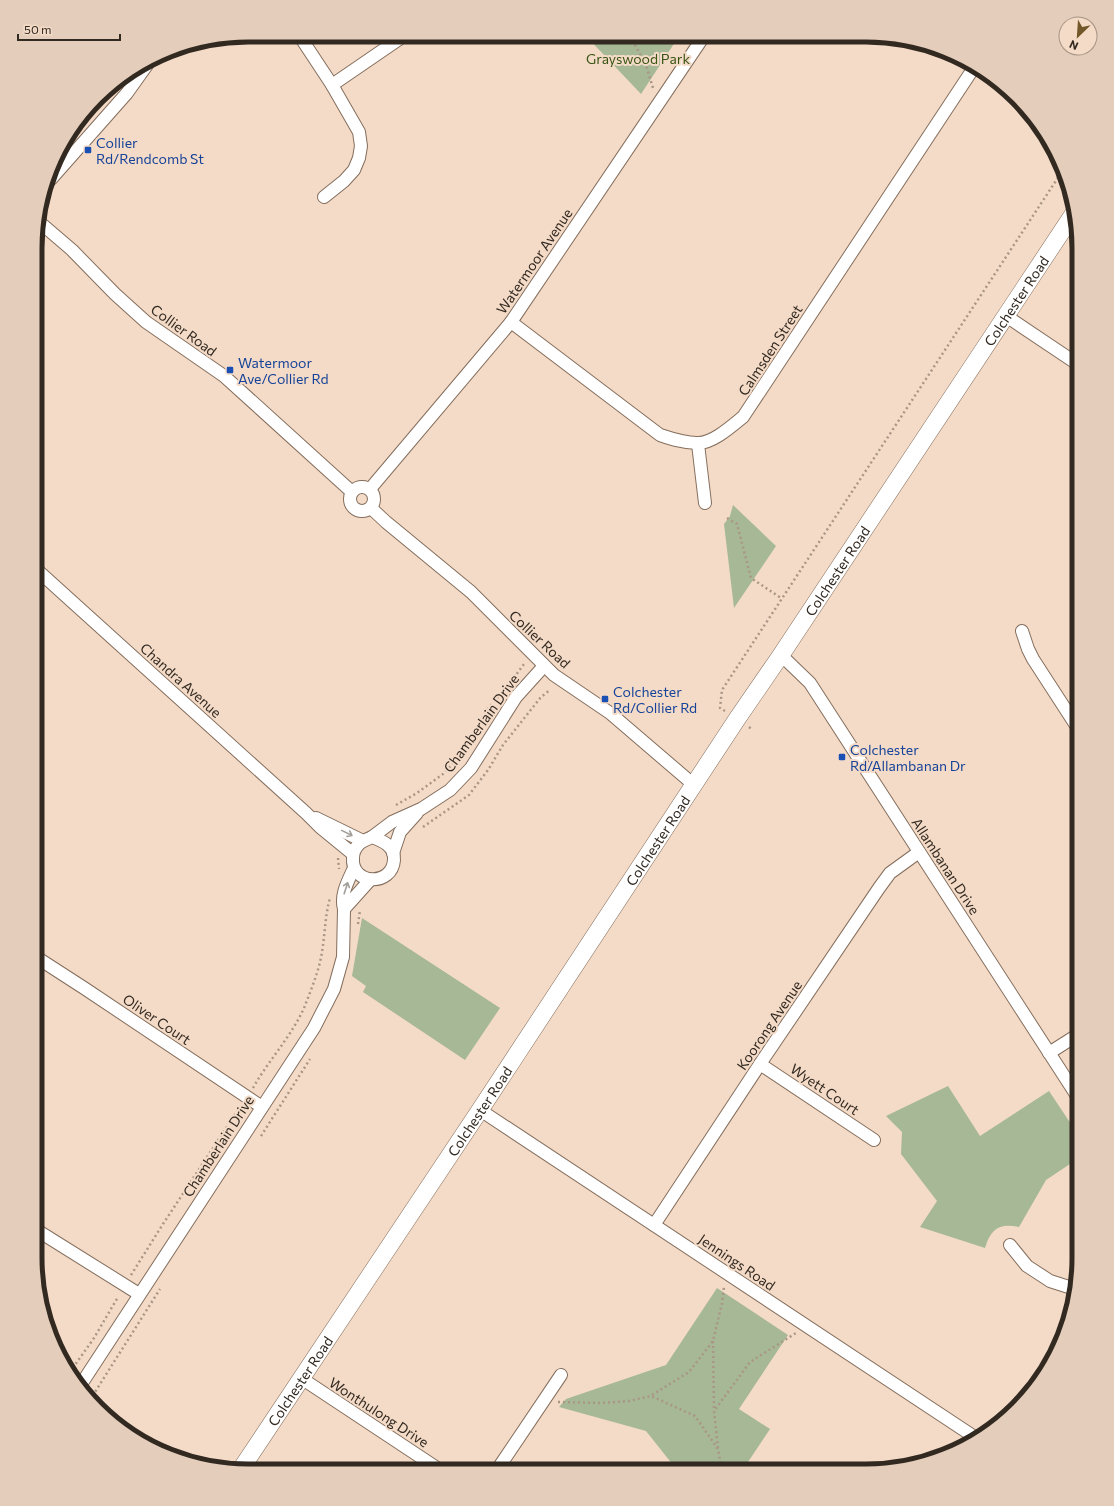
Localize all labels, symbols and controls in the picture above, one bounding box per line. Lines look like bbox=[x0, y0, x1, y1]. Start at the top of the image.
scale bar bbox=[18, 16, 120, 42]
north arrow bbox=[1058, 16, 1098, 56]
text: 50 m bbox=[24, 22, 52, 36]
text: N bbox=[1067, 38, 1080, 53]
park label: Grayswood Park bbox=[586, 50, 690, 67]
place label: Collier Rd/Rendcomb St bbox=[96, 134, 204, 167]
marker: Collier Rd/Rendcomb St bbox=[83, 145, 93, 155]
street label: Watermoor Avenue bbox=[492, 205, 576, 317]
street label: Colchester Road bbox=[980, 252, 1052, 349]
street label: Collier Road bbox=[148, 300, 220, 360]
street label: Calmsden Street bbox=[734, 301, 806, 399]
place label: Watermoor Ave/Collier Rd bbox=[238, 354, 329, 387]
marker: Watermoor Ave/Collier Rd bbox=[225, 365, 235, 375]
street label: Colchester Road bbox=[801, 523, 873, 619]
street label: Collier Road bbox=[506, 607, 574, 671]
street label: Chandra Avenue bbox=[137, 639, 225, 721]
street label: Chamberlain Drive bbox=[440, 671, 522, 775]
place label: Colchester Rd/Collier Rd bbox=[613, 683, 697, 716]
marker: Colchester Rd/Collier Rd bbox=[600, 694, 610, 704]
place label: Colchester Rd/Allambanan Dr bbox=[850, 741, 966, 774]
marker: Colchester Rd/Allambanan Dr bbox=[837, 752, 847, 762]
street label: Colchester Road bbox=[622, 792, 693, 889]
street label: Allambanan Drive bbox=[908, 814, 984, 918]
one-way arrow bbox=[341, 830, 353, 837]
one-way arrow bbox=[342, 883, 350, 895]
street label: Koorong Avenue bbox=[733, 977, 805, 1073]
street label: Oliver Court bbox=[120, 990, 194, 1048]
street label: Wyett Court bbox=[787, 1060, 863, 1118]
street label: Colchester Road bbox=[443, 1063, 515, 1159]
street label: Chamberlain Drive bbox=[179, 1092, 257, 1200]
street label: Jennings Road bbox=[696, 1230, 778, 1294]
street label: Colchester Road bbox=[264, 1333, 336, 1429]
street label: Wonthulong Drive bbox=[326, 1373, 432, 1451]

